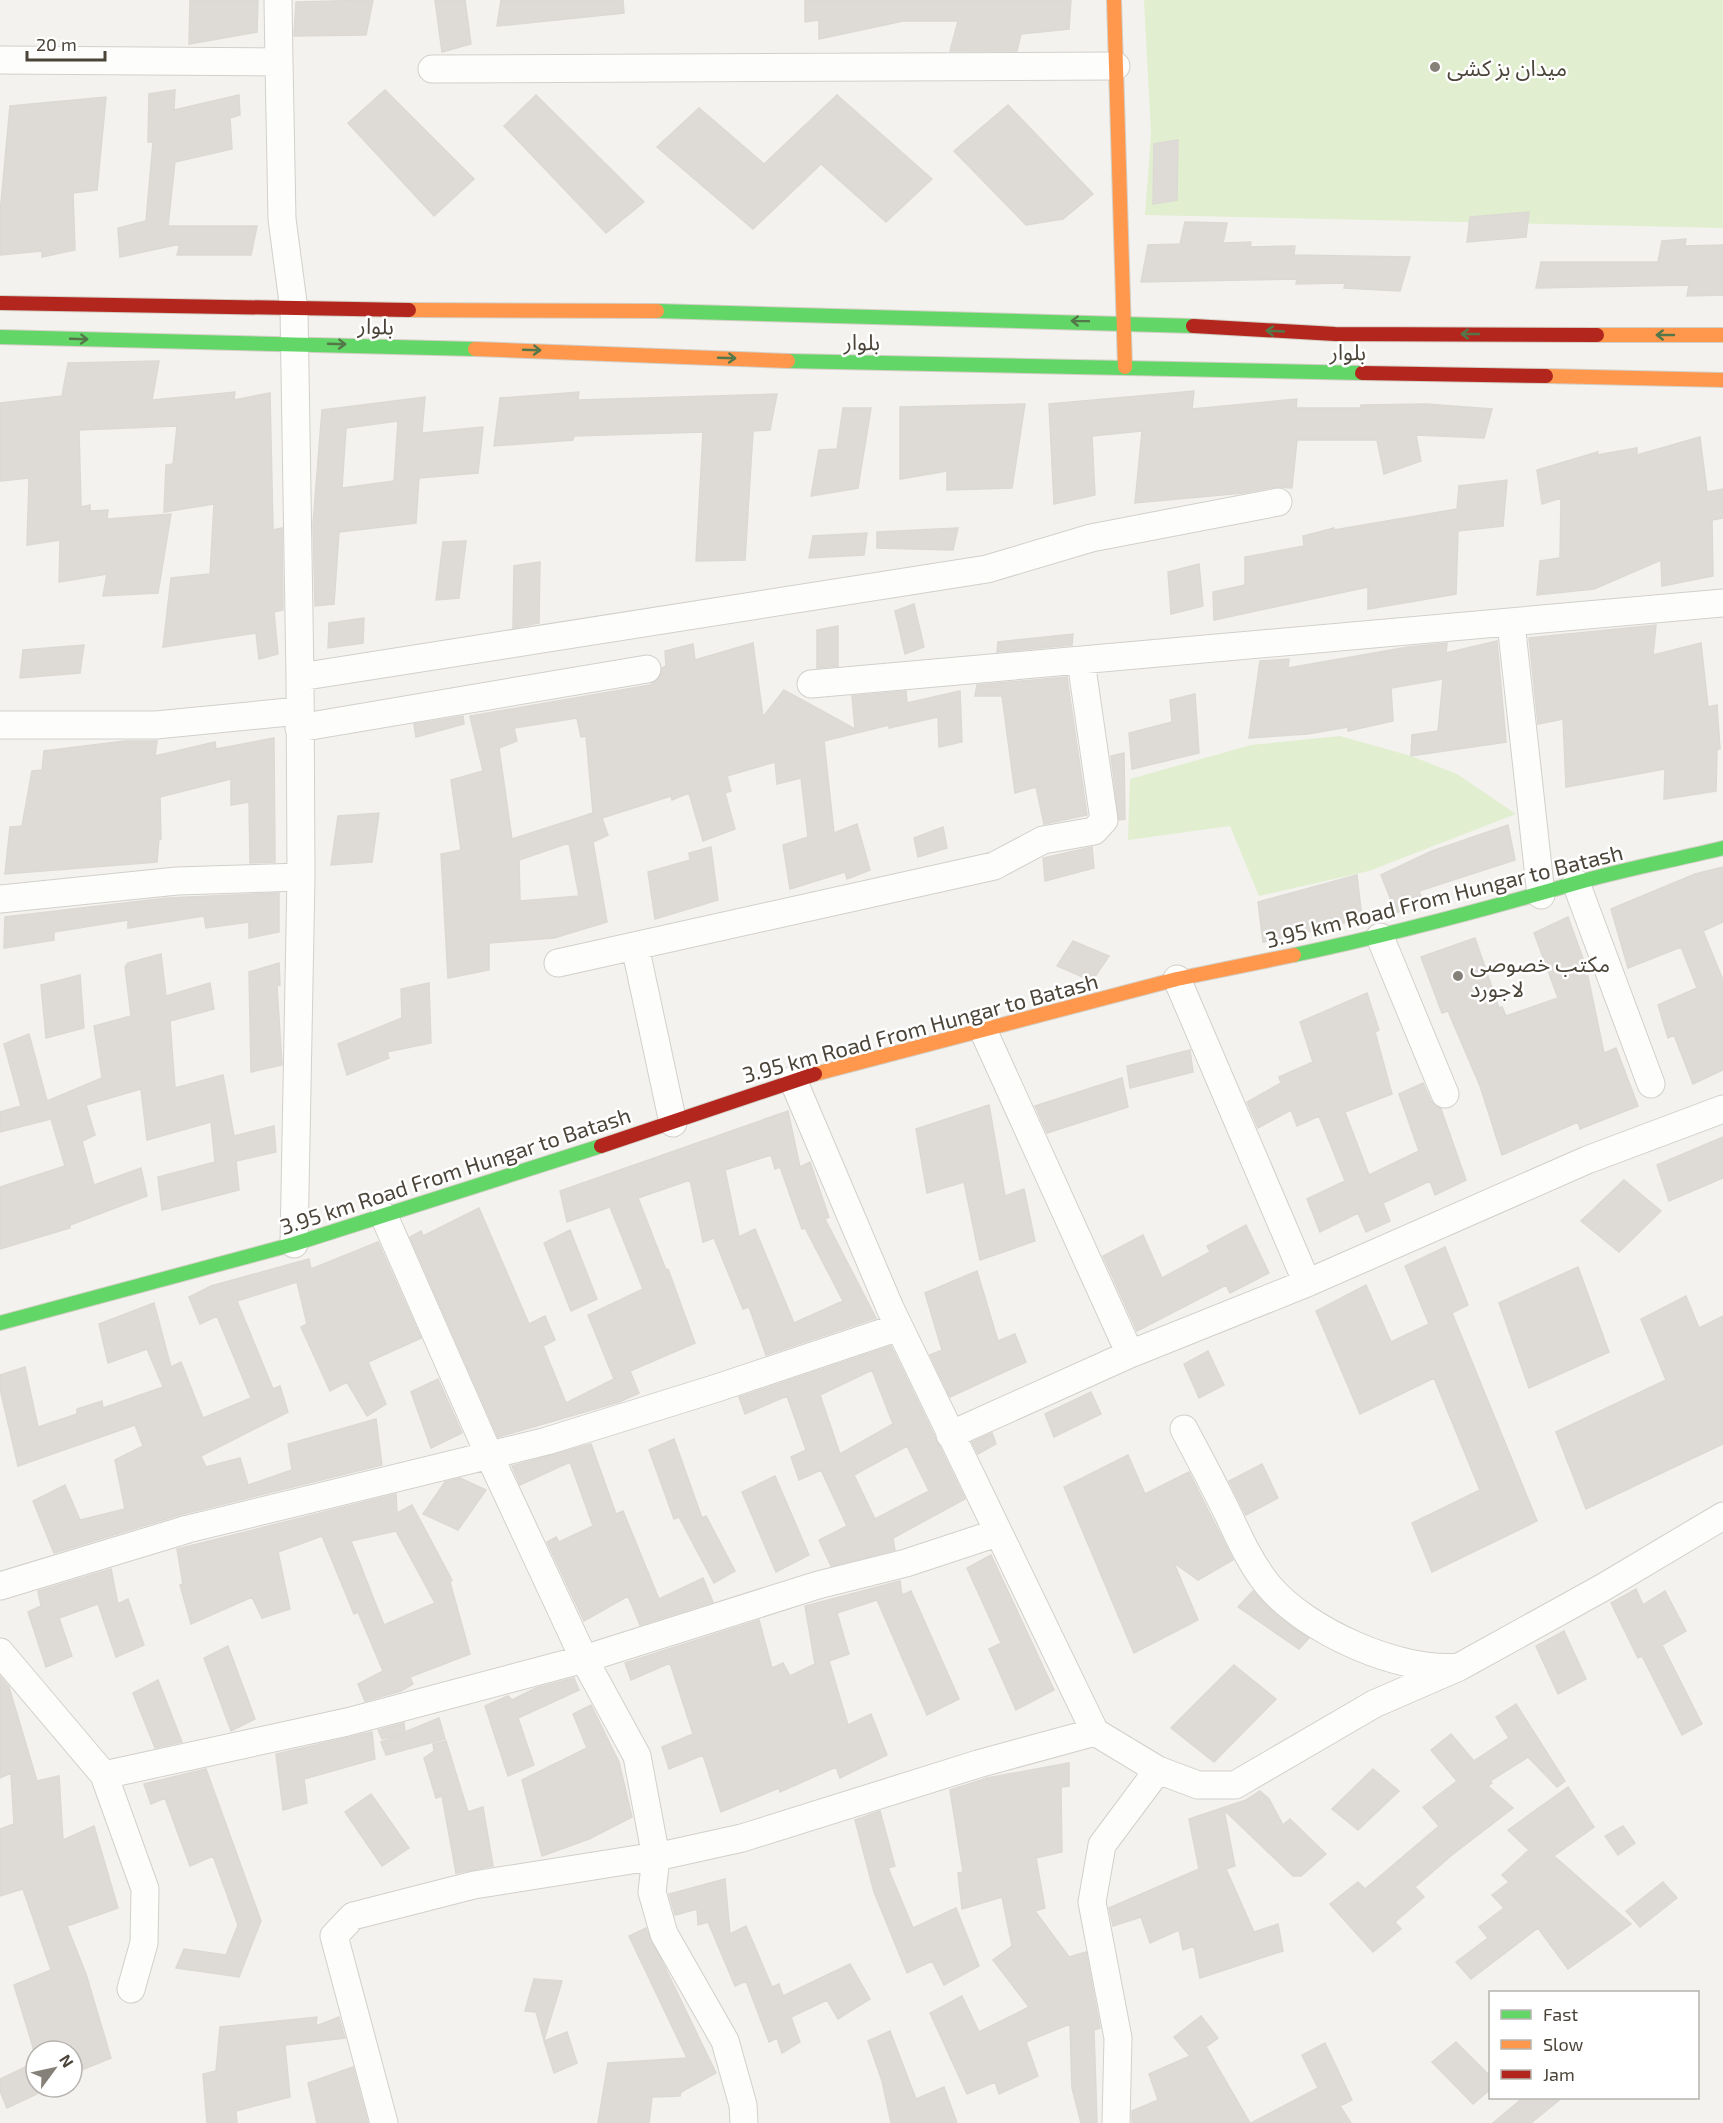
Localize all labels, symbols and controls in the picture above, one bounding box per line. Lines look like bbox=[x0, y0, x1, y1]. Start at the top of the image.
scale bar bbox=[27, 24, 105, 62]
text: 20 m bbox=[36, 33, 77, 55]
place label: میدان بز کشی bbox=[1447, 54, 1567, 81]
marker: میدان بز کشی bbox=[1428, 60, 1442, 74]
street label: بلوار bbox=[356, 311, 395, 341]
one-way arrow bbox=[1070, 316, 1090, 327]
one-way arrow bbox=[1265, 325, 1285, 336]
street label: بلوار bbox=[843, 328, 880, 356]
one-way arrow bbox=[1460, 328, 1480, 340]
one-way arrow bbox=[1655, 329, 1675, 341]
one-way arrow bbox=[69, 333, 89, 344]
street label: بلوار bbox=[1329, 338, 1366, 366]
one-way arrow bbox=[327, 339, 347, 350]
one-way arrow bbox=[522, 344, 542, 356]
one-way arrow bbox=[717, 353, 737, 364]
street label: 3.95 km Road From Hungar to Batash bbox=[1263, 838, 1625, 952]
place label: مکتب خصوصی لاجورد bbox=[1470, 950, 1610, 1003]
street label: 3.95 km Road From Hungar to Batash bbox=[739, 967, 1101, 1087]
marker: مکتب خصوصی لاجورد bbox=[1451, 969, 1465, 983]
street label: 3.95 km Road From Hungar to Batash bbox=[276, 1101, 634, 1239]
legend bbox=[1489, 1991, 1699, 2099]
text: Fast bbox=[1543, 2003, 1578, 2025]
text: Slow bbox=[1543, 2033, 1584, 2055]
north arrow bbox=[24, 2039, 84, 2099]
text: N bbox=[56, 2051, 78, 2071]
text: Jam bbox=[1543, 2063, 1575, 2085]

